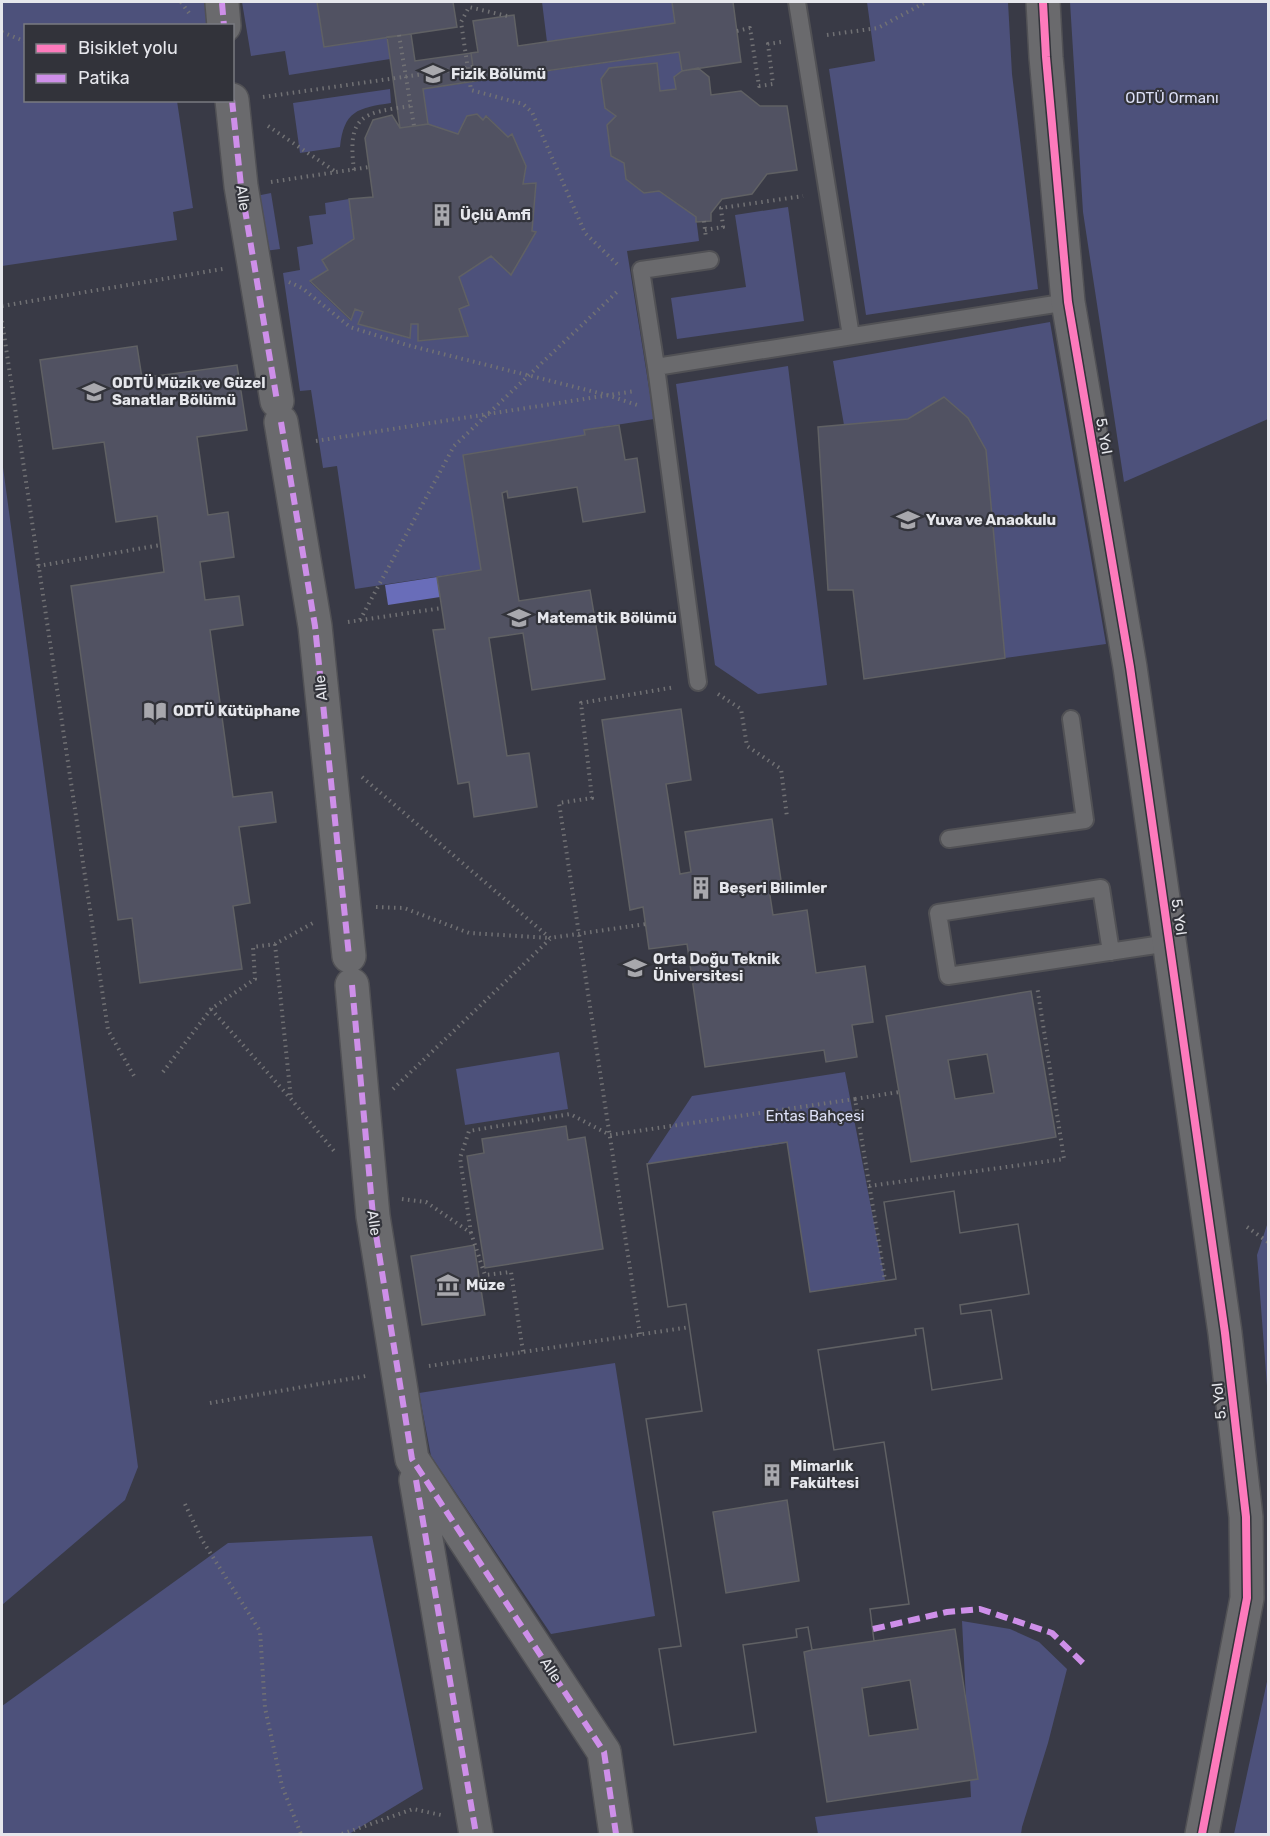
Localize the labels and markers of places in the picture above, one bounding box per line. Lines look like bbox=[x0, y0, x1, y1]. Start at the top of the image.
school or university icon: Fizik Bölümü bbox=[420, 61, 446, 87]
place label: Fizik Bölümü bbox=[451, 65, 546, 83]
building icon: Üçlü Amfi bbox=[429, 202, 455, 228]
place label: Üçlü Amfi bbox=[460, 206, 531, 224]
place label: ODTÜ Müzik ve Güzel Sanatlar Bölümü bbox=[112, 374, 266, 409]
school or university icon: ODTÜ Müzik ve Güzel Sanatlar Bölümü bbox=[81, 379, 107, 405]
school or university icon: Yuva ve Anaokulu bbox=[895, 507, 921, 533]
place label: Yuva ve Anaokulu bbox=[926, 511, 1056, 529]
school or university icon: Matematik Bölümü bbox=[506, 605, 532, 631]
place label: Matematik Bölümü bbox=[537, 609, 677, 627]
library icon: ODTÜ Kütüphane bbox=[142, 698, 168, 724]
place label: ODTÜ Kütüphane bbox=[173, 702, 300, 720]
building icon: Beşeri Bilimler bbox=[688, 875, 714, 901]
place label: Beşeri Bilimler bbox=[719, 879, 827, 897]
place label: Orta Doğu Teknik Üniversitesi bbox=[653, 950, 780, 985]
school or university icon: Orta Doğu Teknik Üniversitesi bbox=[622, 955, 648, 981]
museum icon: Müze bbox=[435, 1272, 461, 1298]
place label: Müze bbox=[466, 1276, 505, 1294]
place label: Mimarlık Fakültesi bbox=[790, 1457, 859, 1492]
building icon: Mimarlık Fakültesi bbox=[759, 1462, 785, 1488]

